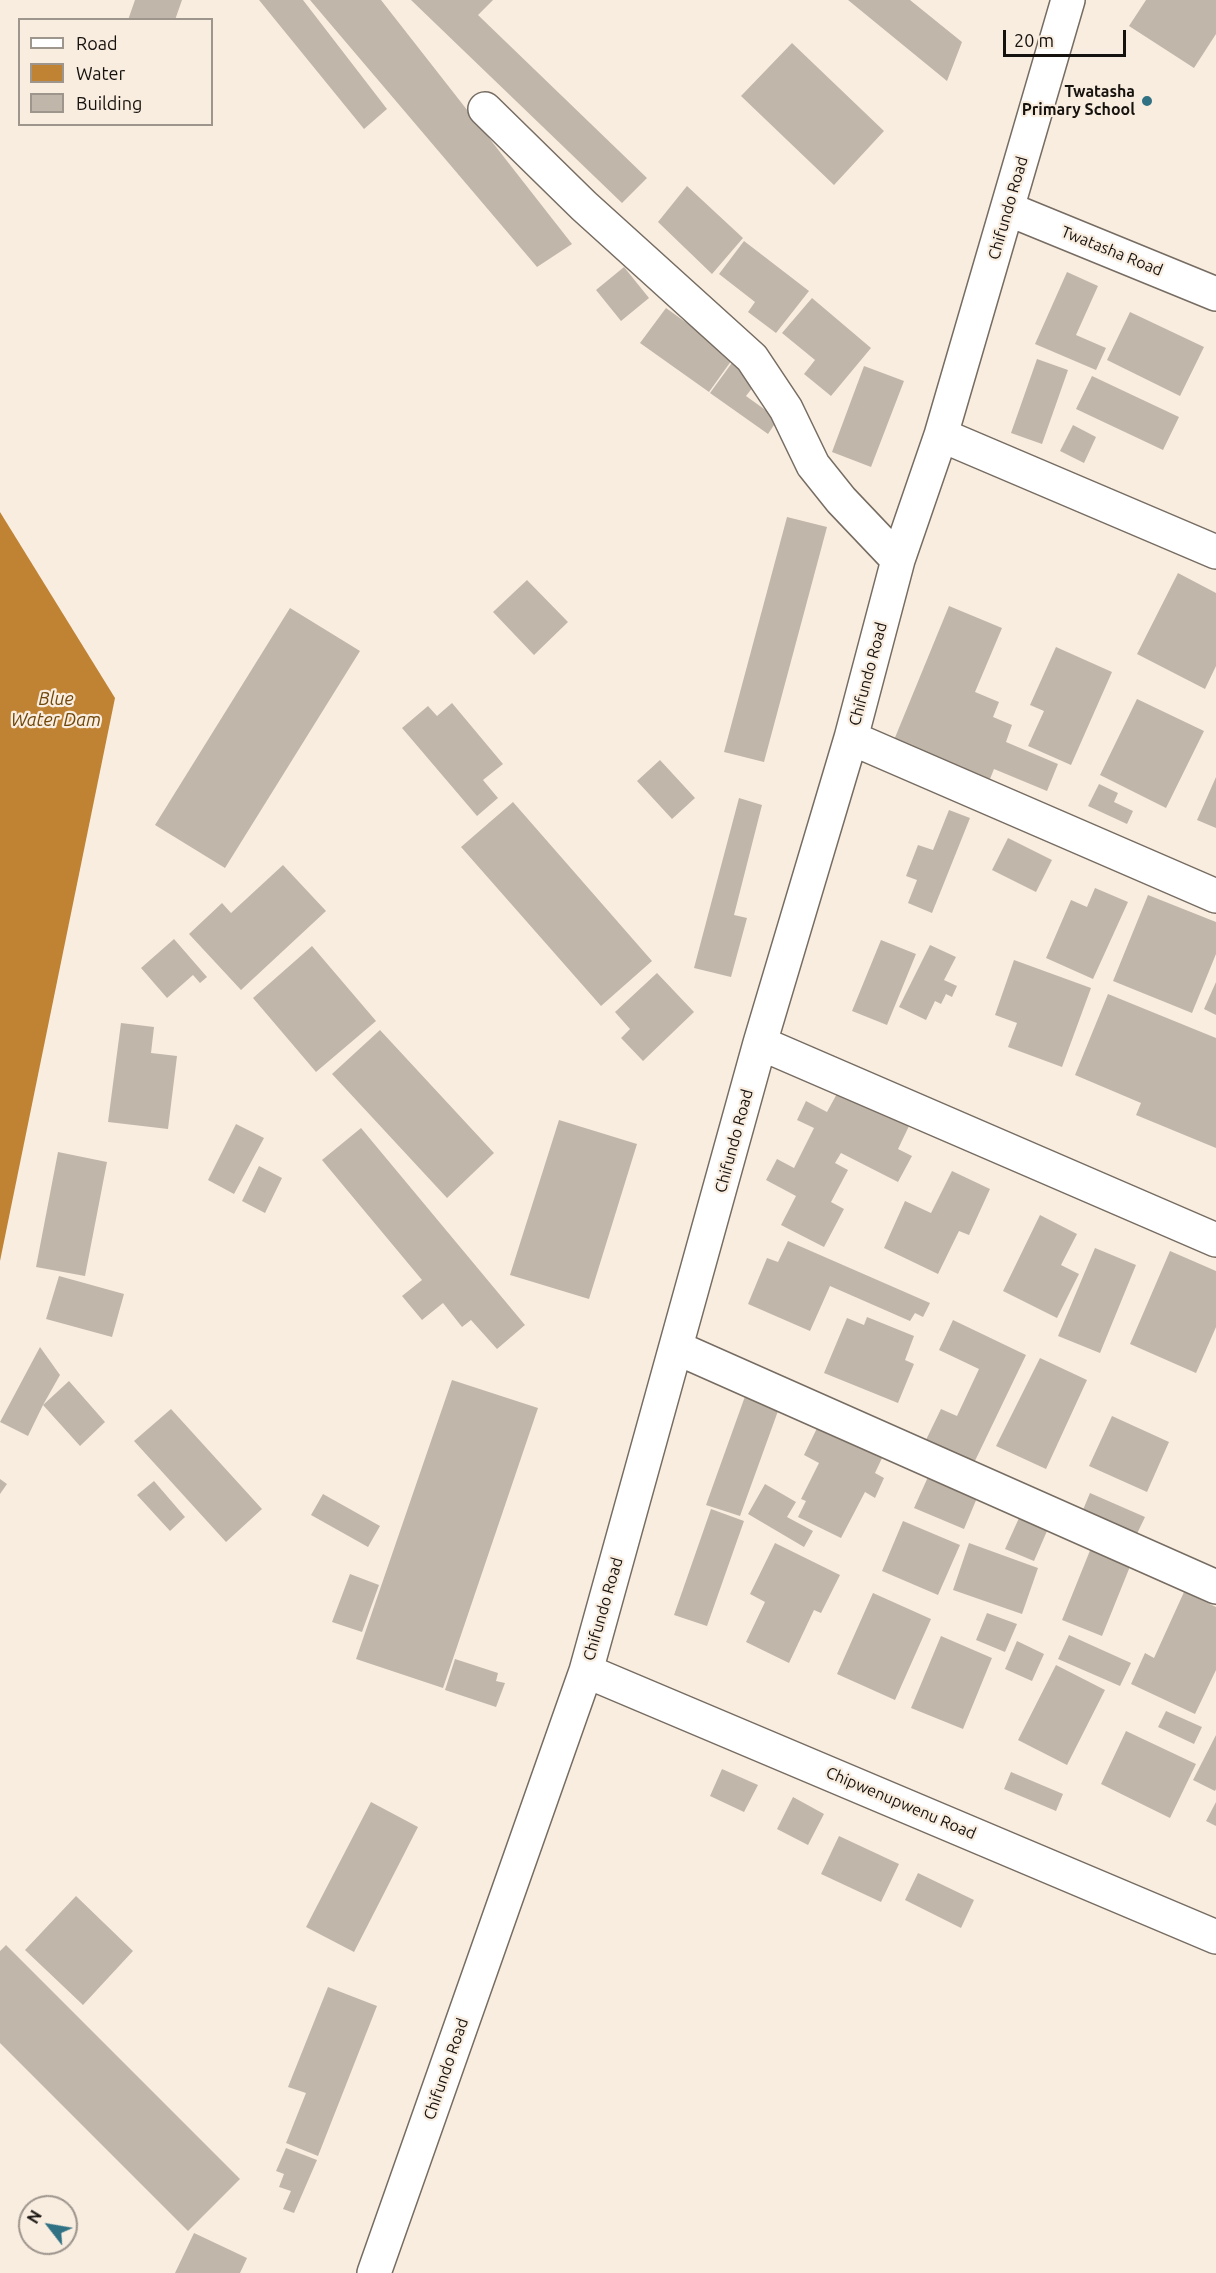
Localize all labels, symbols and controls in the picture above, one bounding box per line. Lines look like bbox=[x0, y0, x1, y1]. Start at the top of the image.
legend bbox=[18, 18, 213, 126]
scale bar bbox=[1006, 18, 1129, 56]
text: 20 m bbox=[1014, 30, 1054, 50]
text: Road bbox=[76, 33, 118, 53]
text: Water bbox=[76, 63, 125, 83]
place label: Twatasha Primary School bbox=[1022, 82, 1135, 120]
text: Building bbox=[76, 93, 142, 113]
marker: Twatasha Primary School bbox=[1140, 94, 1154, 108]
street label: Chifundo Road bbox=[984, 154, 1032, 262]
street label: Twatasha Road bbox=[1058, 222, 1166, 280]
street label: Chifundo Road bbox=[845, 620, 891, 728]
water label: Blue Water Dam bbox=[11, 688, 101, 730]
street label: Chifundo Road bbox=[711, 1087, 757, 1195]
street label: Chifundo Road bbox=[579, 1555, 627, 1663]
street label: Chipwenupwenu Road bbox=[823, 1763, 979, 1843]
street label: Chifundo Road bbox=[420, 2016, 472, 2122]
north arrow bbox=[18, 2195, 78, 2255]
text: N bbox=[23, 2207, 45, 2227]

